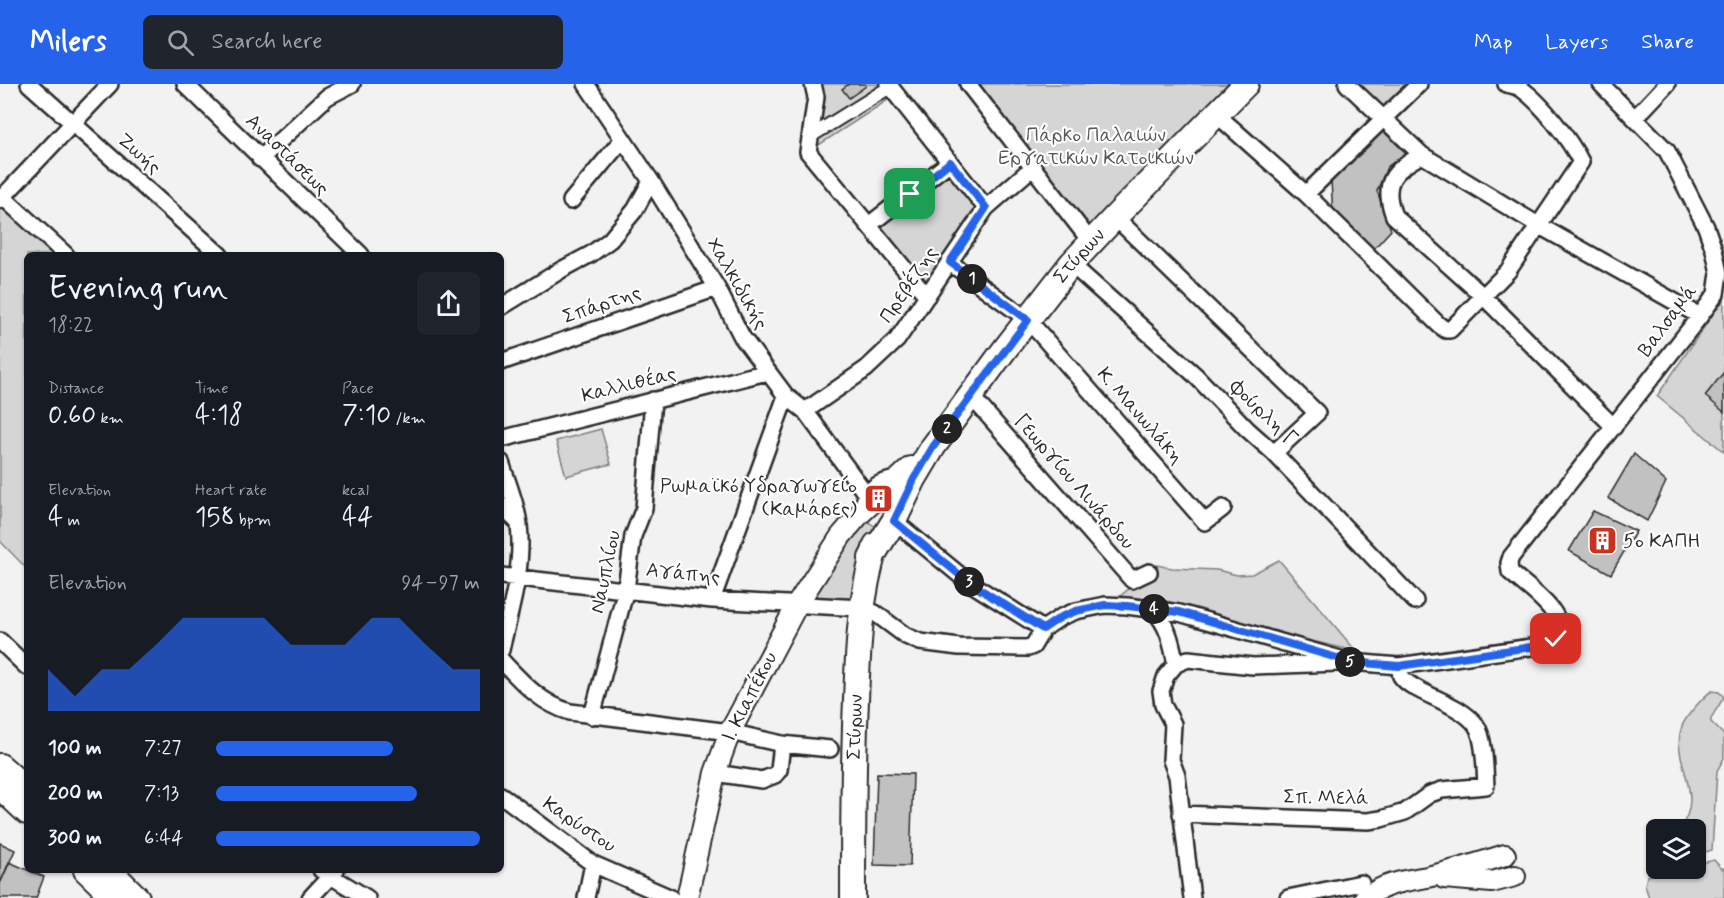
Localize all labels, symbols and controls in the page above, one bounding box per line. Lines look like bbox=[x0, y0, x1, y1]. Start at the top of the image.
search box bbox=[143, 15, 563, 69]
text: Milers bbox=[30, 24, 107, 61]
icon: search bbox=[164, 26, 197, 59]
text: Search here bbox=[212, 28, 322, 56]
text: Map bbox=[1474, 28, 1512, 56]
text: Layers bbox=[1545, 28, 1608, 56]
text: Share bbox=[1641, 28, 1694, 56]
street label: Αναστάσεως bbox=[239, 108, 335, 202]
park label: Πάρκο Παλαιών Εργατικών Κατοικιών bbox=[998, 122, 1194, 172]
street label: Ζωής bbox=[111, 127, 167, 181]
pin bbox=[884, 168, 935, 219]
icon: arrive bbox=[893, 177, 926, 210]
street label: Στύρων bbox=[1047, 222, 1111, 289]
street label: Χαλκιδικής bbox=[700, 233, 774, 335]
street label: Πρεβέζης bbox=[873, 241, 945, 329]
pin: 1 bbox=[957, 264, 987, 294]
text: Evening run bbox=[48, 267, 228, 311]
text: 1 bbox=[968, 268, 976, 289]
button: share bbox=[417, 272, 480, 335]
street label: Σπάρτης bbox=[559, 279, 645, 331]
street label: Βαλσαμά bbox=[1632, 279, 1704, 363]
text: 18:22 bbox=[48, 312, 94, 339]
street label: Καλλιθέας bbox=[579, 360, 679, 410]
street label: Κ. Μανωλάκη bbox=[1090, 362, 1190, 470]
street label: Φούρλη Γ bbox=[1223, 373, 1303, 452]
text: Distance bbox=[48, 378, 104, 399]
text: Time bbox=[195, 378, 229, 399]
text: Pace bbox=[342, 378, 374, 399]
text: 0.60 bbox=[48, 399, 96, 433]
text: 4:18 bbox=[195, 399, 243, 433]
text: 7:10 bbox=[342, 399, 391, 433]
text: km bbox=[96, 408, 124, 429]
text: /km bbox=[391, 408, 426, 429]
street label: Γεωργίου Λινάρδου bbox=[1008, 408, 1140, 556]
pin: 2 bbox=[932, 414, 962, 444]
text: 2 bbox=[943, 418, 951, 439]
place label: Ρωμαϊκό Υδραγωγείο (Καμάρες) bbox=[660, 473, 857, 523]
text: Elevation bbox=[48, 480, 111, 501]
text: Heart rate bbox=[195, 480, 267, 501]
text: kcal bbox=[342, 480, 369, 501]
building icon: Ρωμαϊκό Υδραγωγείο (Καμάρες) bbox=[862, 482, 894, 514]
text: 4 bbox=[48, 501, 63, 535]
text: 158 bbox=[195, 501, 235, 535]
text: 44 bbox=[342, 501, 373, 535]
text: m bbox=[63, 510, 80, 531]
text: bpm bbox=[235, 510, 271, 531]
building icon: 5ο ΚΑΠΗ bbox=[1586, 525, 1618, 557]
street label: Ναυπλίου bbox=[584, 528, 628, 616]
place label: 5ο ΚΑΠΗ bbox=[1623, 528, 1701, 555]
street label: Αγάπης bbox=[645, 557, 722, 591]
pin: 3 bbox=[954, 567, 984, 597]
text: Elevation bbox=[48, 570, 127, 597]
text: 94–97 m bbox=[401, 570, 480, 597]
text: 3 bbox=[965, 571, 973, 592]
pin: 4 bbox=[1139, 594, 1169, 624]
text: 4 bbox=[1149, 598, 1159, 619]
pin bbox=[1530, 613, 1581, 664]
icon: check bbox=[1539, 622, 1572, 655]
street label: Ι. Κιαπέκου bbox=[716, 647, 784, 747]
pin: 5 bbox=[1335, 647, 1365, 677]
text: 5 bbox=[1345, 651, 1355, 672]
street label: Στύρων bbox=[841, 693, 870, 760]
text: 100 m bbox=[48, 735, 102, 762]
text: 7:27 bbox=[144, 735, 181, 762]
text: 200 m bbox=[48, 780, 103, 807]
text: 7:13 bbox=[144, 780, 179, 807]
street label: Σπ. Μελά bbox=[1283, 784, 1369, 812]
street label: Καρύστου bbox=[537, 791, 621, 859]
map controls bbox=[1646, 819, 1706, 879]
button: layers bbox=[1646, 819, 1706, 879]
text: 300 m bbox=[48, 825, 102, 852]
text: 6:44 bbox=[144, 825, 183, 852]

